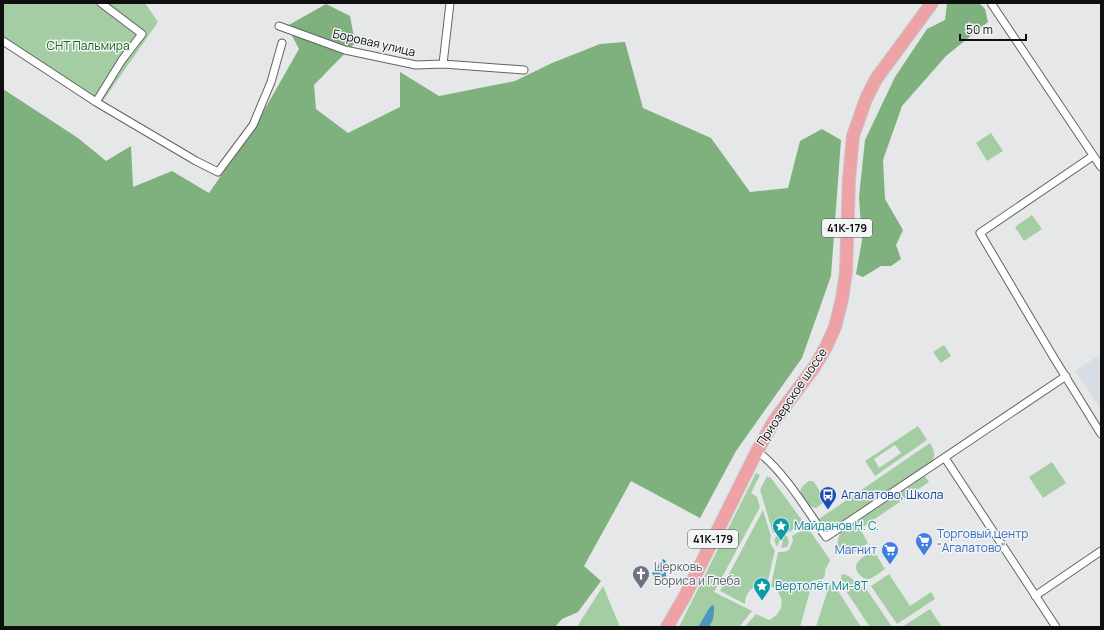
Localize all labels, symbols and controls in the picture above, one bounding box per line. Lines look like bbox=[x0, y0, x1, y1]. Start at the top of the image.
scale bar bbox=[960, 16, 1026, 42]
text: 50 m bbox=[966, 21, 993, 38]
street label: Боровая улица bbox=[331, 25, 417, 60]
park label: СНТ Пальмира bbox=[46, 37, 130, 54]
road number: 41К-179 bbox=[822, 219, 872, 237]
street label: Приозерское шоссе bbox=[752, 344, 831, 449]
bus stop icon: Агалатово, Школа bbox=[818, 485, 838, 510]
place label: Агалатово, Школа bbox=[841, 486, 944, 503]
place icon: Майданов Н. С. bbox=[771, 516, 791, 541]
place label: Майданов Н. С. bbox=[794, 517, 879, 534]
place label: Торговый центр "Агалатово" bbox=[937, 525, 1028, 556]
road number: 41К-179 bbox=[688, 530, 738, 548]
supermarket icon: Торговый центр "Агалатово" bbox=[914, 531, 934, 556]
supermarket icon: Магнит bbox=[880, 540, 900, 565]
place label: Магнит bbox=[835, 541, 877, 558]
place label: Церковь Бориса и Глеба bbox=[654, 558, 740, 589]
church icon: Церковь Бориса и Глеба bbox=[631, 564, 651, 589]
place icon: Вертолёт Ми-8Т bbox=[752, 576, 772, 601]
place label: Вертолёт Ми-8Т bbox=[775, 577, 869, 594]

